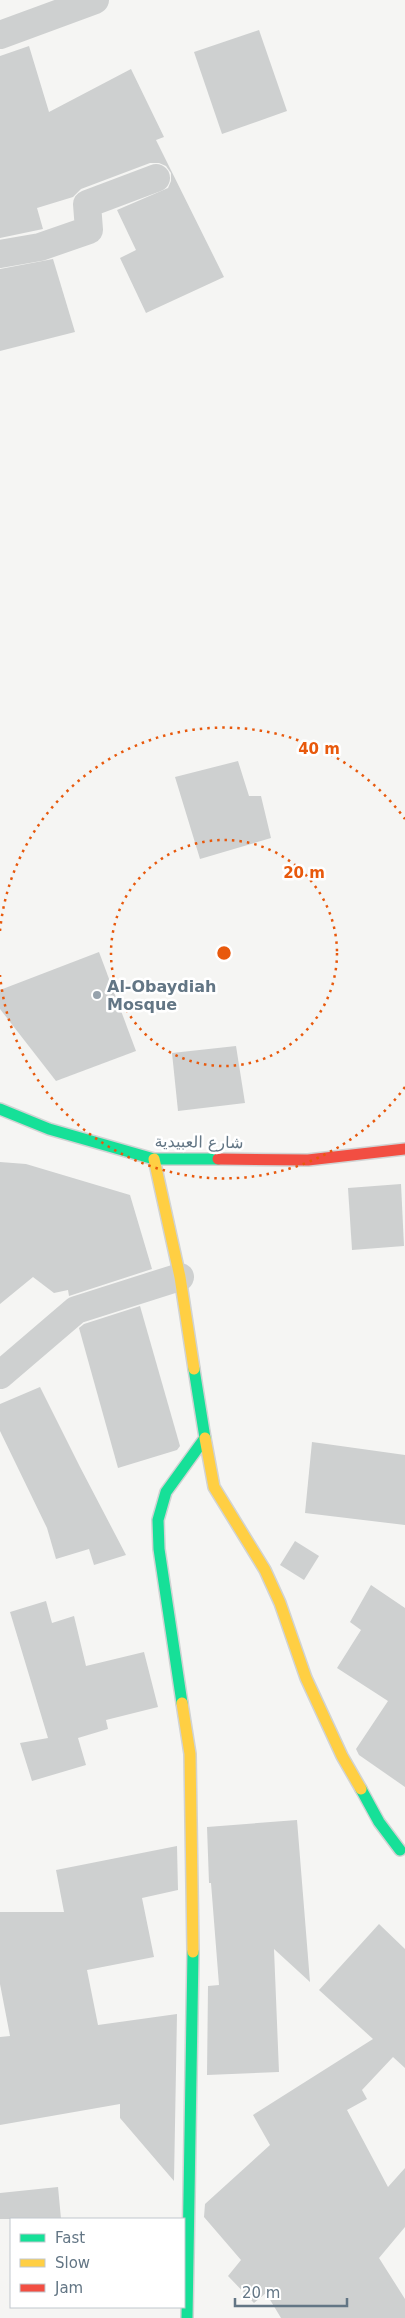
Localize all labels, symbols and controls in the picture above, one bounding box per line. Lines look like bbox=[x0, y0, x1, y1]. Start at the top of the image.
text: 40 m bbox=[298, 740, 340, 758]
text: 20 m bbox=[283, 864, 325, 882]
centre of rings bbox=[215, 944, 233, 962]
place label: Al-Obaydiah Mosque bbox=[107, 977, 216, 1014]
marker: Al-Obaydiah Mosque bbox=[91, 989, 103, 1001]
street label: شارع العبيدية bbox=[154, 1132, 244, 1153]
legend bbox=[10, 2218, 185, 2308]
text: Fast bbox=[55, 2229, 85, 2247]
text: Slow bbox=[55, 2254, 90, 2272]
scale bar bbox=[235, 2276, 348, 2308]
text: Jam bbox=[54, 2279, 83, 2297]
text: 20 m bbox=[242, 2284, 280, 2302]

